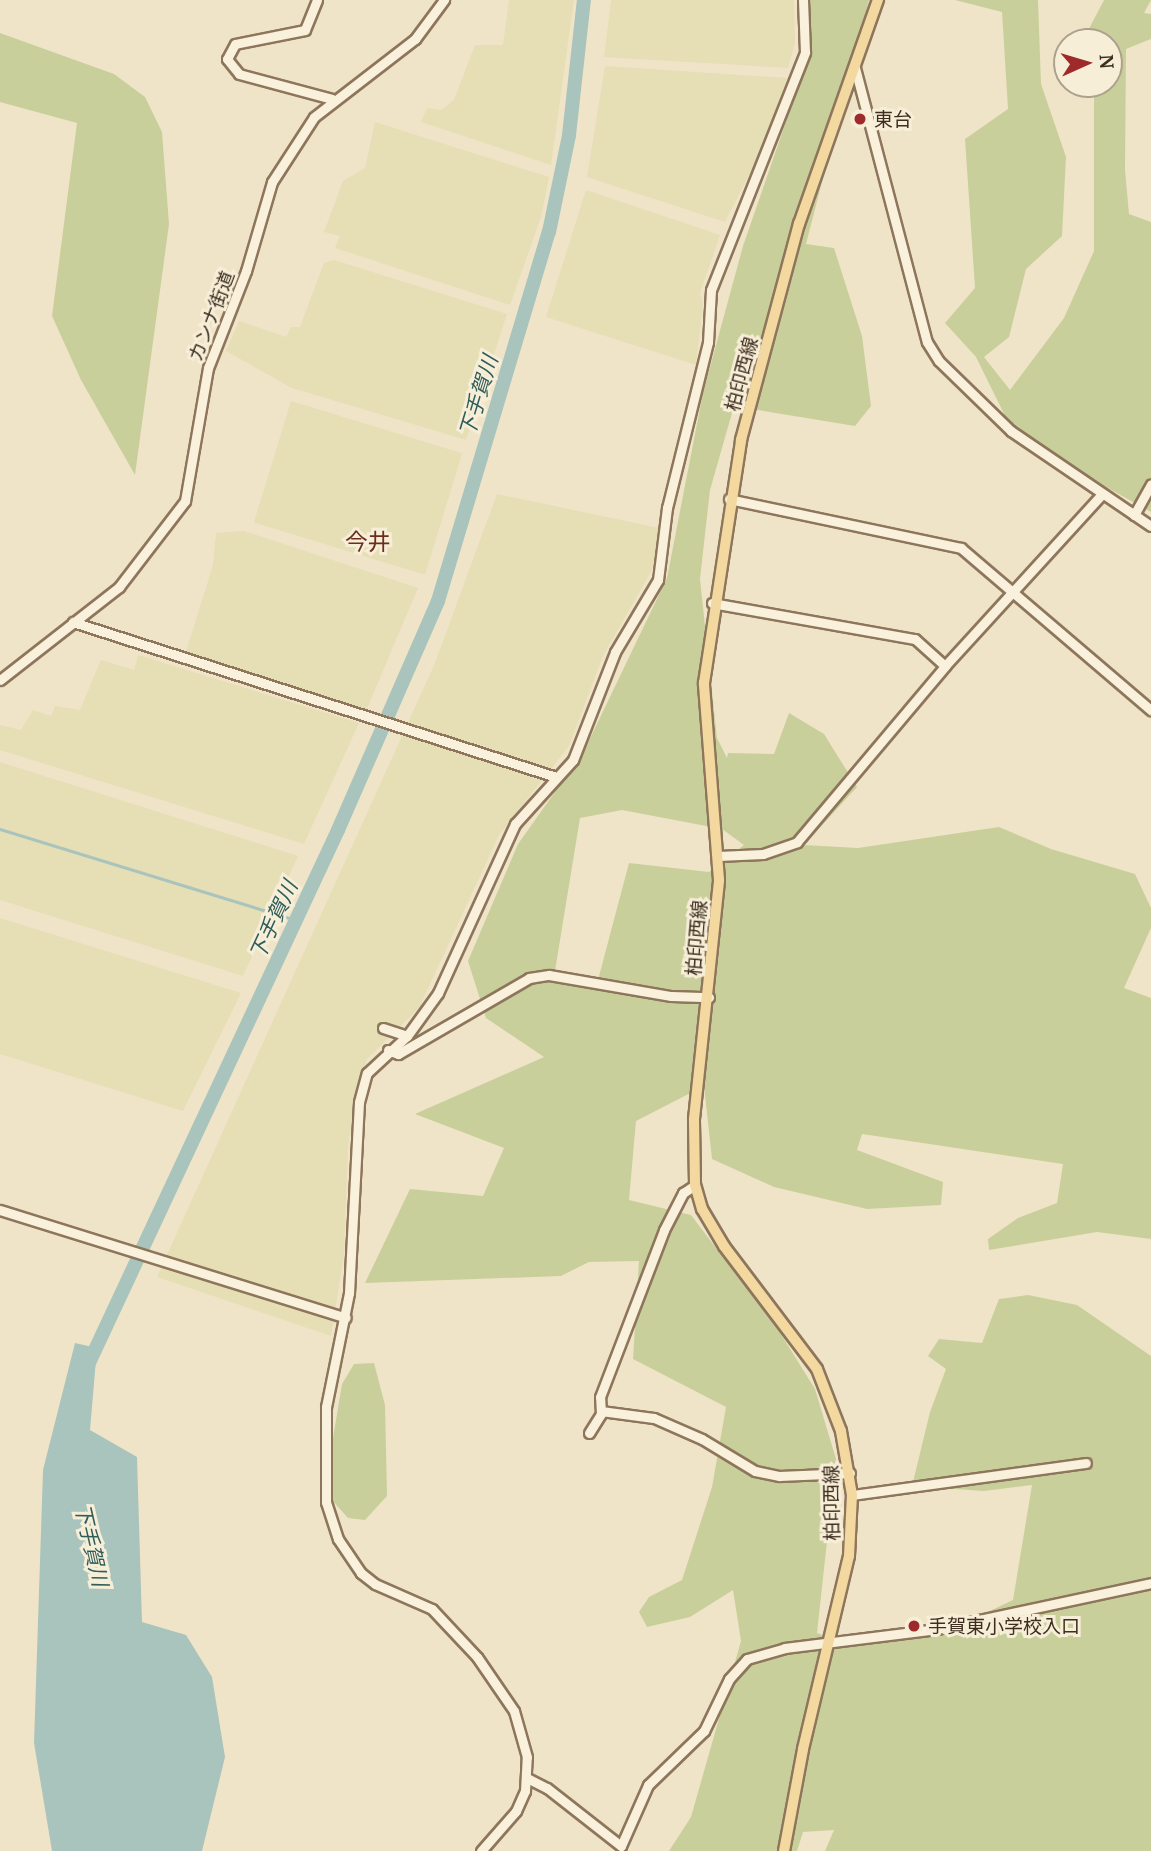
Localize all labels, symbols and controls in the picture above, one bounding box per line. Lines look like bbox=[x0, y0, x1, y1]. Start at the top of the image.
north arrow bbox=[1053, 28, 1123, 98]
text: N bbox=[1094, 54, 1120, 70]
place label: 東台 bbox=[874, 108, 912, 130]
marker: 東台 bbox=[852, 111, 868, 127]
street label: カンナ街道 bbox=[183, 268, 239, 364]
street label: 柏印西線 bbox=[720, 334, 762, 414]
water label: 下手賀川 bbox=[454, 352, 502, 440]
district label: 今井 bbox=[345, 528, 391, 556]
water label: 下手賀川 bbox=[244, 877, 302, 963]
street label: 柏印西線 bbox=[681, 899, 711, 977]
street label: 柏印西線 bbox=[819, 1465, 843, 1541]
water label: 下手賀川 bbox=[70, 1501, 114, 1589]
place label: 手賀東小学校入口 bbox=[928, 1615, 1080, 1637]
marker: 手賀東小学校入口 bbox=[906, 1618, 922, 1634]

